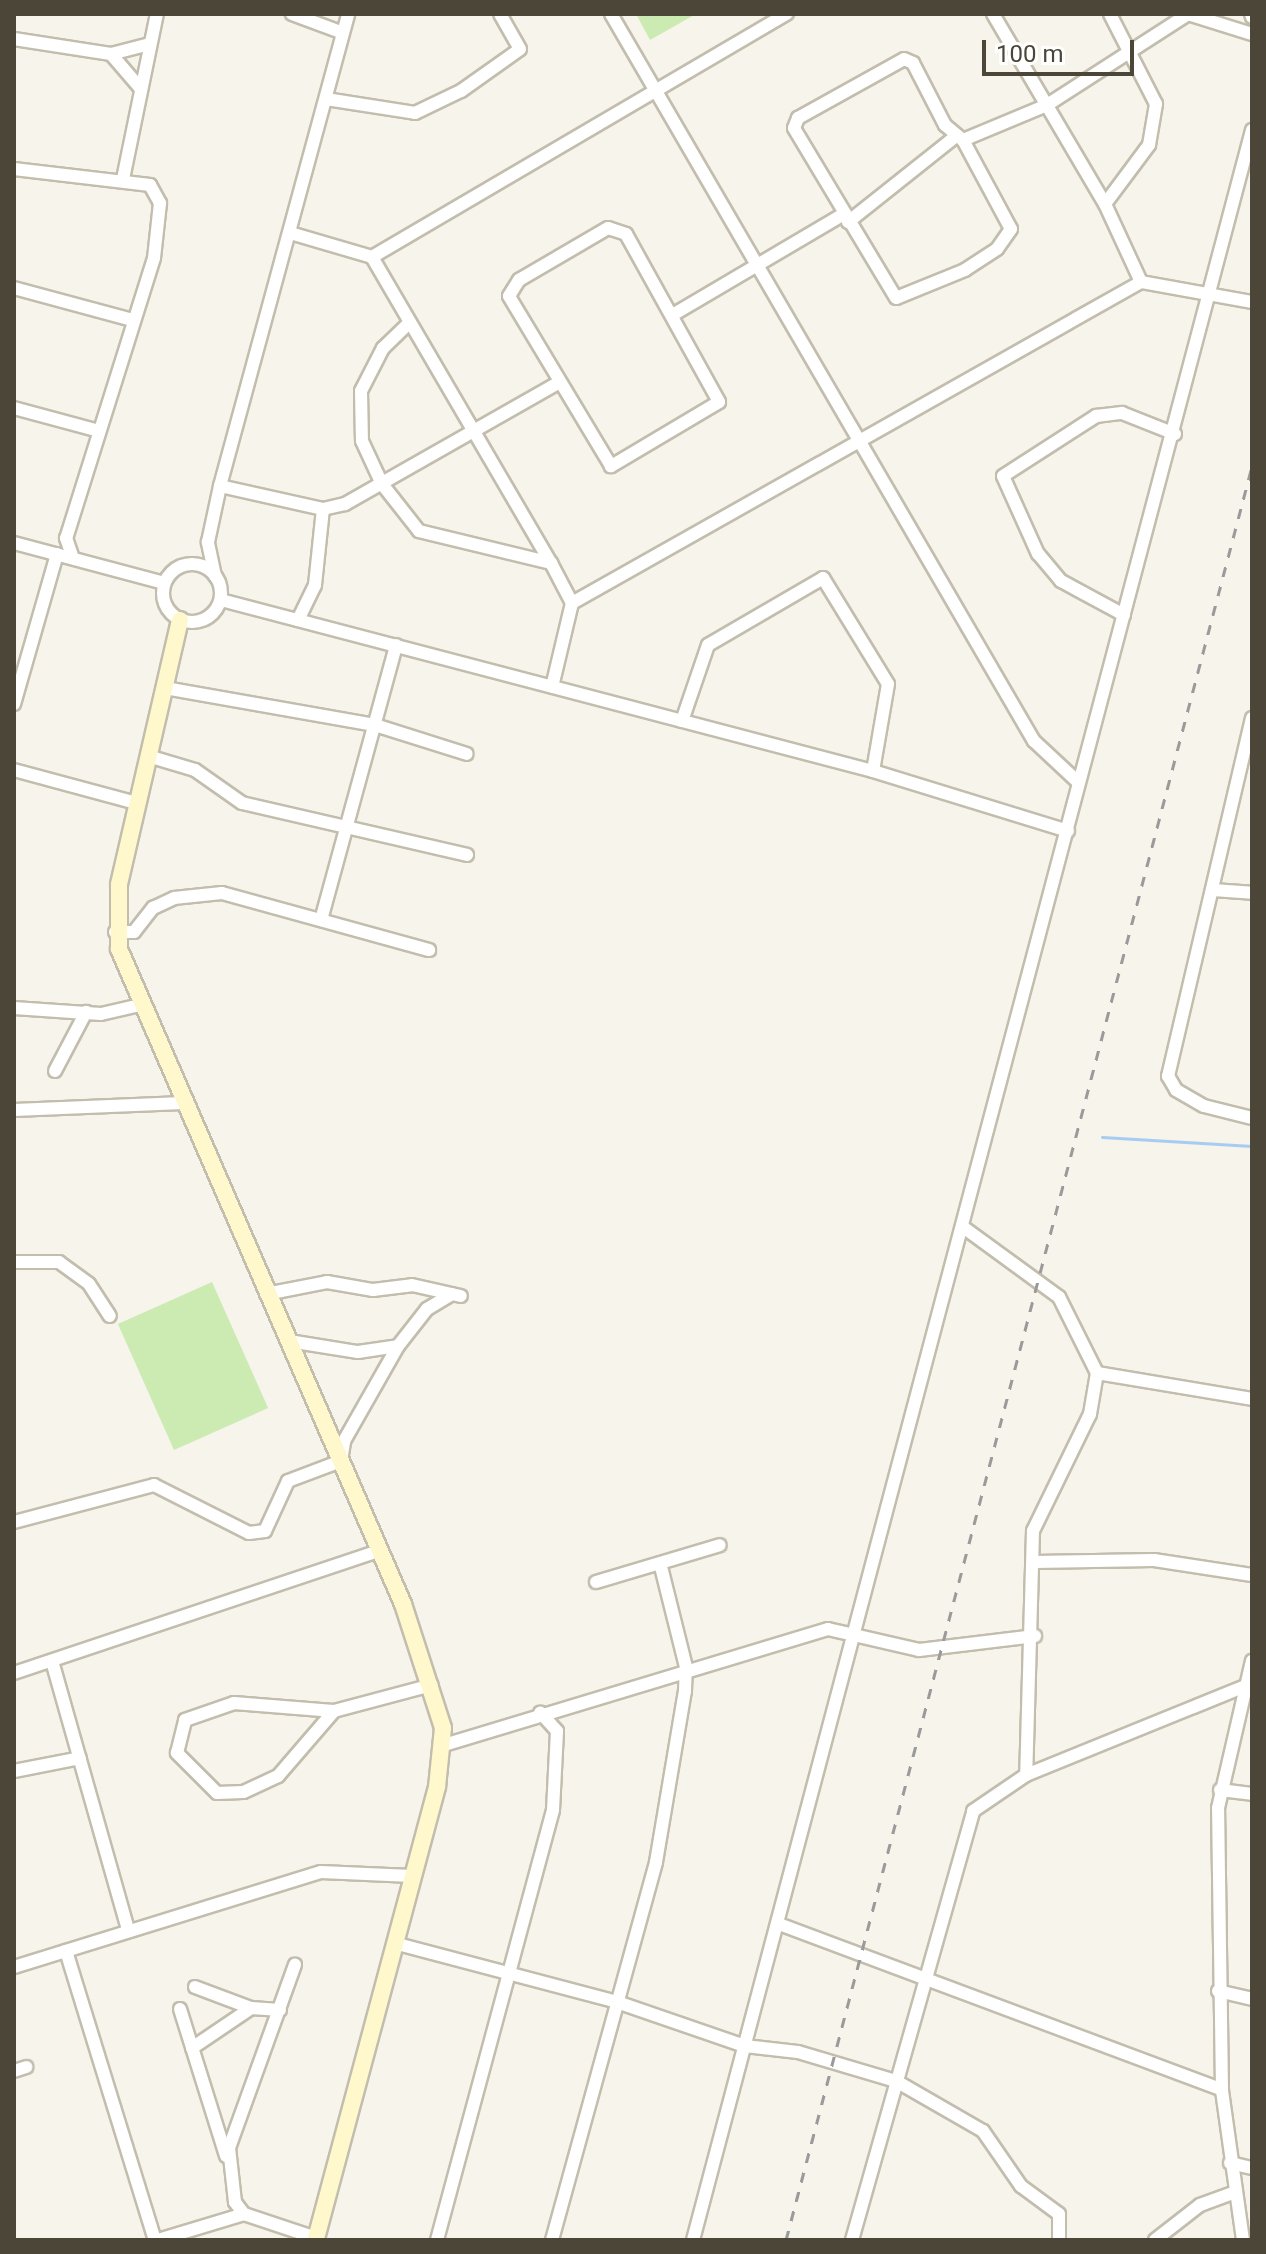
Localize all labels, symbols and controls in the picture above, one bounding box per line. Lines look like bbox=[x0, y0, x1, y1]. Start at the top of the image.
scale bar bbox=[986, 24, 1138, 74]
text: 100 m bbox=[996, 40, 1063, 68]

